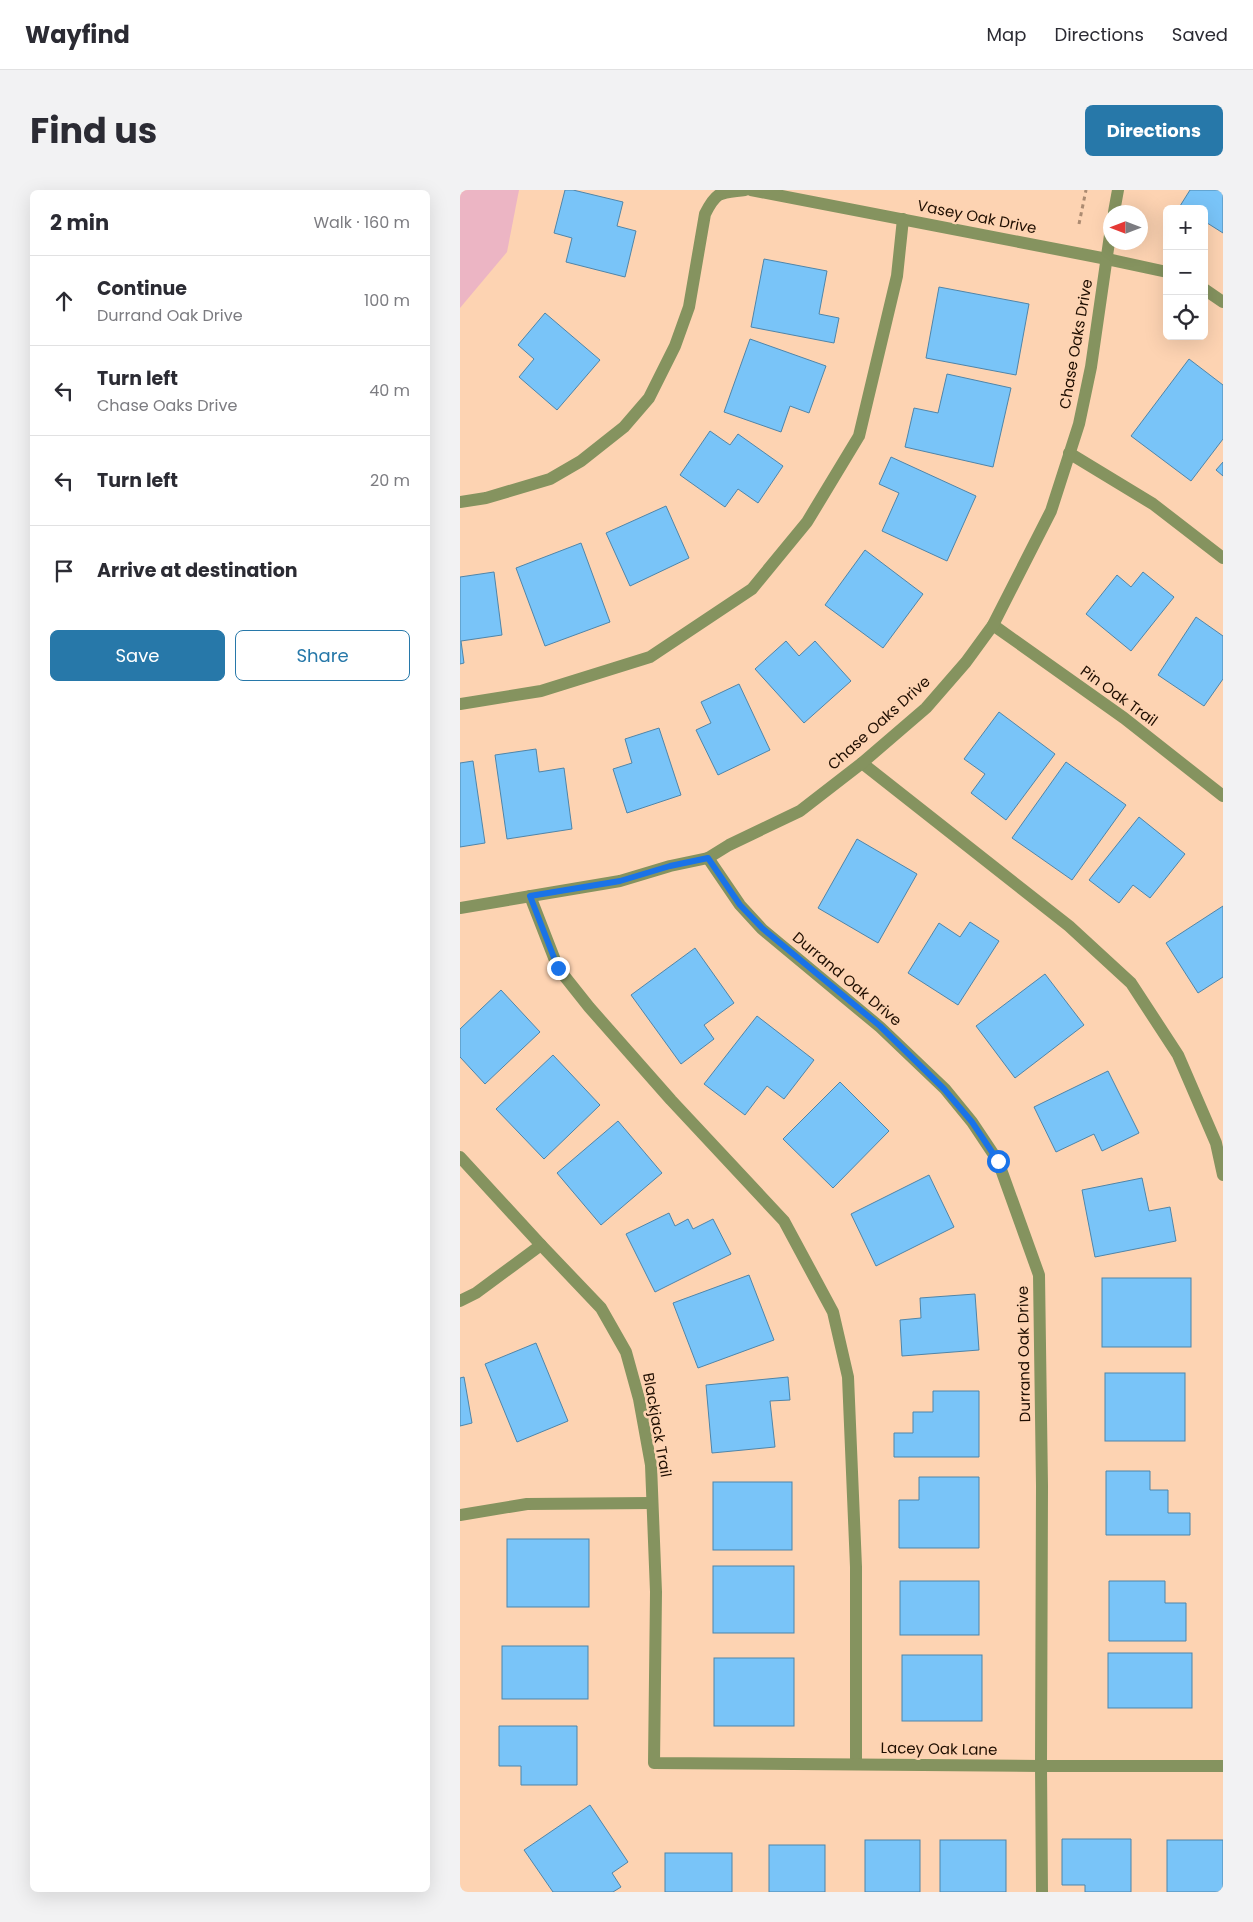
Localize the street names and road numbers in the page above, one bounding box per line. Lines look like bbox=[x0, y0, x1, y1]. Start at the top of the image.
street label: Vasey Oak Drive bbox=[916, 195, 1039, 238]
street label: Chase Oaks Drive bbox=[1054, 277, 1097, 411]
street label: Pin Oak Trail bbox=[1076, 660, 1162, 731]
street label: Chase Oaks Drive bbox=[823, 671, 935, 774]
street label: Durrand Oak Drive bbox=[788, 927, 906, 1031]
street label: Durrand Oak Drive bbox=[1012, 1286, 1035, 1422]
street label: Blackjack Trail bbox=[638, 1371, 677, 1479]
street label: Lacey Oak Lane bbox=[881, 1737, 998, 1760]

